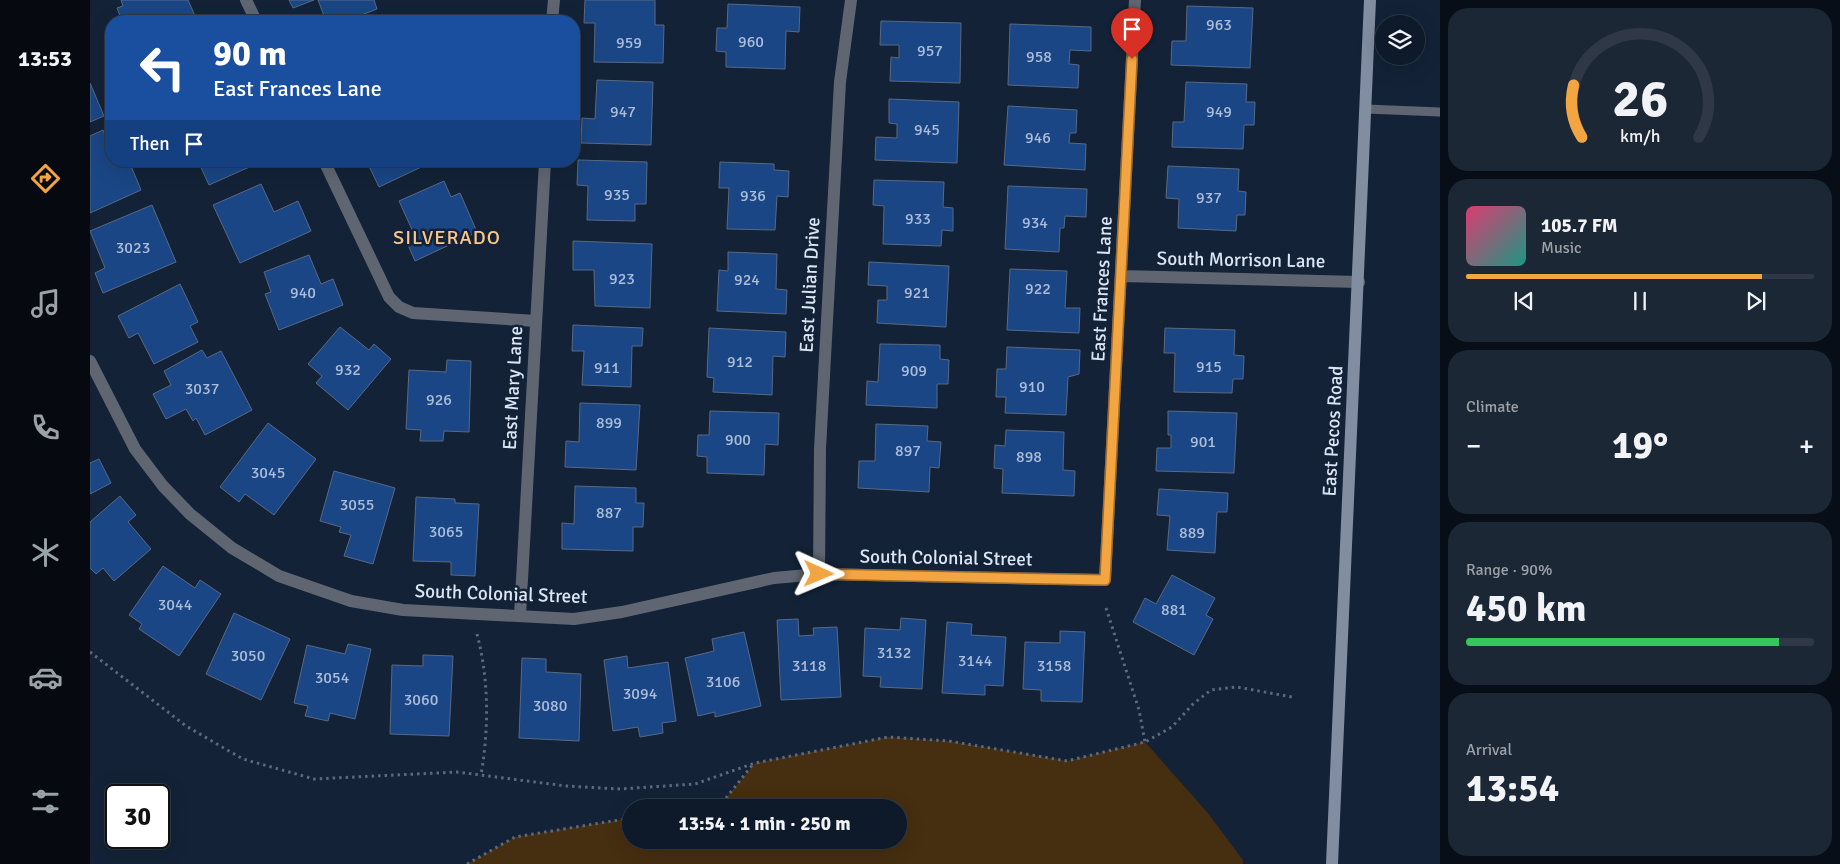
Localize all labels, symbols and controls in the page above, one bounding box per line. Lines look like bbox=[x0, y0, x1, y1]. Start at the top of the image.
pin bbox=[1111, 8, 1153, 59]
icon: arrive bbox=[1118, 15, 1146, 43]
house number: 963 bbox=[1206, 15, 1232, 35]
map controls bbox=[1375, 15, 1425, 65]
button: layers bbox=[1375, 15, 1425, 65]
text: 90 m bbox=[213, 32, 287, 75]
house number: 960 bbox=[738, 32, 764, 52]
house number: 959 bbox=[616, 33, 642, 53]
icon: left bbox=[130, 35, 195, 100]
house number: 957 bbox=[917, 41, 943, 61]
text: 13:53 bbox=[18, 45, 72, 72]
house number: 958 bbox=[1026, 47, 1052, 67]
text: 26 bbox=[1612, 67, 1668, 131]
text: East Frances Lane bbox=[213, 75, 382, 102]
house number: 947 bbox=[610, 102, 636, 122]
house number: 949 bbox=[1206, 102, 1232, 122]
house number: 945 bbox=[914, 120, 940, 140]
text: km/h bbox=[1620, 125, 1660, 147]
house number: 946 bbox=[1025, 128, 1051, 148]
icon: arrive bbox=[180, 130, 208, 158]
text: Then bbox=[130, 132, 170, 156]
icon: directions bbox=[28, 161, 63, 196]
house number: 935 bbox=[604, 185, 630, 205]
house number: 936 bbox=[740, 186, 766, 206]
house number: 937 bbox=[1196, 188, 1222, 208]
house number: 933 bbox=[905, 209, 931, 229]
house number: 934 bbox=[1022, 213, 1048, 233]
text: 105.7 FM bbox=[1541, 214, 1618, 238]
street label: East Frances Lane bbox=[1086, 216, 1118, 362]
street label: East Julian Drive bbox=[794, 217, 826, 353]
district label: SILVERADO bbox=[393, 225, 501, 250]
house number: 3023 bbox=[116, 238, 150, 258]
text: Music bbox=[1541, 238, 1582, 258]
street label: South Morrison Lane bbox=[1156, 247, 1326, 273]
house number: 923 bbox=[609, 269, 635, 289]
house number: 924 bbox=[734, 270, 760, 290]
house number: 922 bbox=[1025, 279, 1051, 299]
house number: 940 bbox=[290, 283, 316, 303]
house number: 921 bbox=[904, 283, 930, 303]
icon: music bbox=[28, 286, 63, 321]
icon: previous bbox=[1510, 287, 1538, 315]
icon: pause bbox=[1626, 287, 1654, 315]
icon: next bbox=[1742, 287, 1770, 315]
street label: East Mary Lane bbox=[498, 325, 528, 451]
house number: 912 bbox=[727, 352, 753, 372]
house number: 915 bbox=[1196, 357, 1222, 377]
house number: 911 bbox=[594, 358, 620, 378]
house number: 932 bbox=[335, 360, 361, 380]
house number: 909 bbox=[901, 361, 927, 381]
street label: East Pecos Road bbox=[1318, 365, 1348, 497]
house number: 910 bbox=[1019, 377, 1045, 397]
house number: 3037 bbox=[185, 379, 219, 399]
house number: 926 bbox=[426, 390, 452, 410]
text: Climate bbox=[1466, 397, 1519, 417]
icon: phone bbox=[28, 410, 63, 445]
house number: 899 bbox=[596, 413, 622, 433]
text: 19° bbox=[1612, 422, 1668, 469]
text: − bbox=[1466, 429, 1481, 463]
text: + bbox=[1799, 429, 1814, 463]
house number: 900 bbox=[725, 430, 751, 450]
house number: 901 bbox=[1190, 432, 1216, 452]
house number: 897 bbox=[895, 441, 921, 461]
house number: 898 bbox=[1016, 447, 1042, 467]
house number: 3045 bbox=[251, 463, 285, 483]
house number: 3055 bbox=[340, 495, 374, 515]
house number: 887 bbox=[596, 503, 622, 523]
house number: 3065 bbox=[429, 522, 463, 542]
house number: 889 bbox=[1179, 523, 1205, 543]
icon: climate bbox=[28, 535, 63, 570]
street label: South Colonial Street bbox=[859, 544, 1033, 572]
position arrow bbox=[792, 547, 844, 599]
text: Range · 90% bbox=[1466, 560, 1552, 580]
street label: South Colonial Street bbox=[414, 579, 588, 609]
text: 450 km bbox=[1466, 585, 1587, 632]
house number: 3044 bbox=[158, 595, 193, 615]
house number: 881 bbox=[1161, 600, 1187, 620]
house number: 3132 bbox=[877, 643, 911, 663]
house number: 3050 bbox=[231, 646, 265, 666]
house number: 3144 bbox=[958, 651, 993, 671]
house number: 3118 bbox=[792, 656, 826, 676]
house number: 3158 bbox=[1037, 656, 1071, 676]
icon: car bbox=[28, 660, 63, 695]
house number: 3054 bbox=[315, 668, 350, 688]
house number: 3106 bbox=[706, 672, 740, 692]
house number: 3094 bbox=[623, 684, 658, 704]
house number: 3060 bbox=[404, 690, 438, 710]
house number: 3080 bbox=[533, 696, 567, 716]
text: Arrival bbox=[1466, 740, 1512, 760]
text: 13:54 bbox=[1466, 765, 1559, 812]
icon: filters bbox=[28, 784, 63, 819]
speed limit sign: 30 bbox=[105, 784, 170, 849]
text: 13:54 · 1 min · 250 m bbox=[678, 812, 851, 836]

